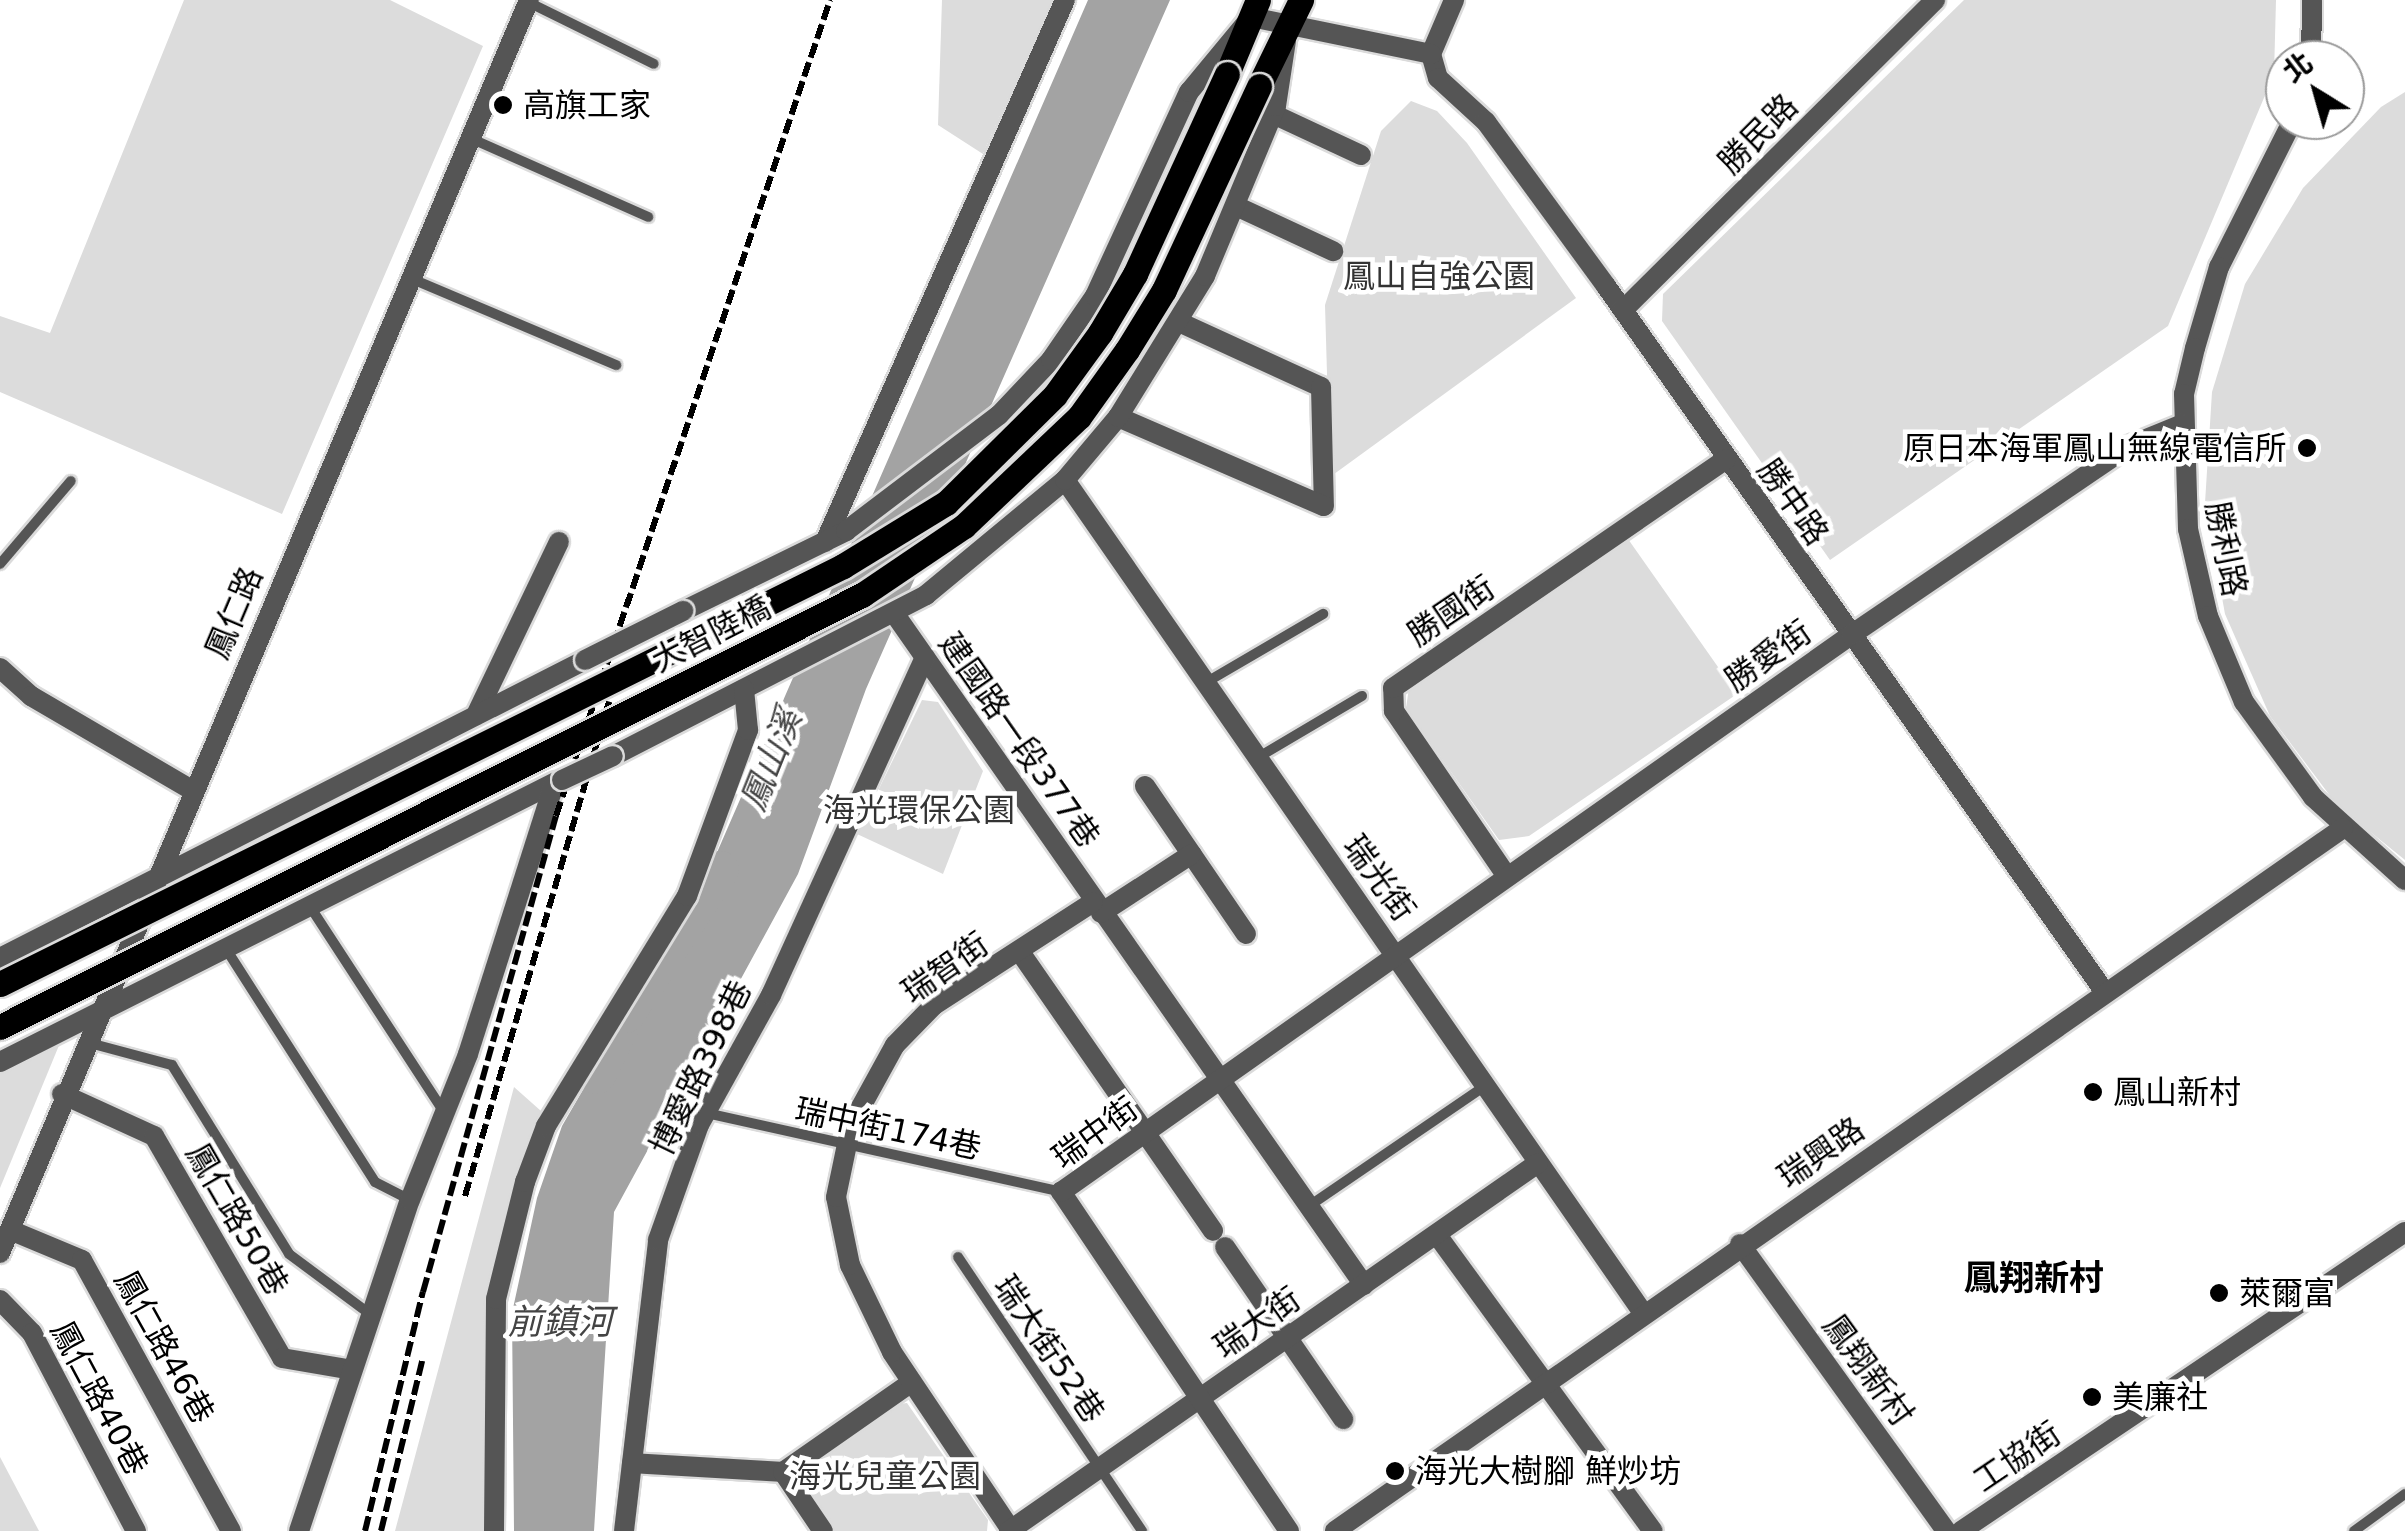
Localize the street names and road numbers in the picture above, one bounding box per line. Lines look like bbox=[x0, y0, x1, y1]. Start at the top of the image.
street label: 勝民路 bbox=[1710, 86, 1806, 182]
street label: 勝中路 bbox=[1750, 452, 1836, 552]
street label: 勝利路 bbox=[2198, 498, 2254, 600]
street label: 鳳仁路 bbox=[198, 561, 270, 665]
street label: 勝國街 bbox=[1400, 568, 1502, 654]
street label: 大智陸橋 bbox=[645, 588, 777, 680]
street label: 勝愛街 bbox=[1718, 613, 1818, 699]
street label: 建國路一段377巷 bbox=[931, 625, 1107, 855]
street label: 瑞光街 bbox=[1335, 828, 1423, 928]
street label: 瑞智街 bbox=[895, 925, 995, 1011]
street label: 博愛路398巷 bbox=[642, 975, 760, 1161]
street label: 瑞中街 bbox=[1045, 1089, 1145, 1177]
street label: 瑞中街174巷 bbox=[792, 1091, 984, 1167]
street label: 瑞興路 bbox=[1771, 1110, 1871, 1196]
street label: 鳳仁路50巷 bbox=[178, 1136, 296, 1302]
street label: 鳳仁路46巷 bbox=[106, 1264, 222, 1430]
street label: 瑞大街52巷 bbox=[986, 1268, 1112, 1430]
street label: 瑞大街 bbox=[1207, 1280, 1307, 1366]
street label: 鳳翔新村 bbox=[1815, 1307, 1921, 1433]
street label: 鳳仁路40巷 bbox=[42, 1315, 156, 1481]
street label: 工協街 bbox=[1966, 1414, 2068, 1500]

